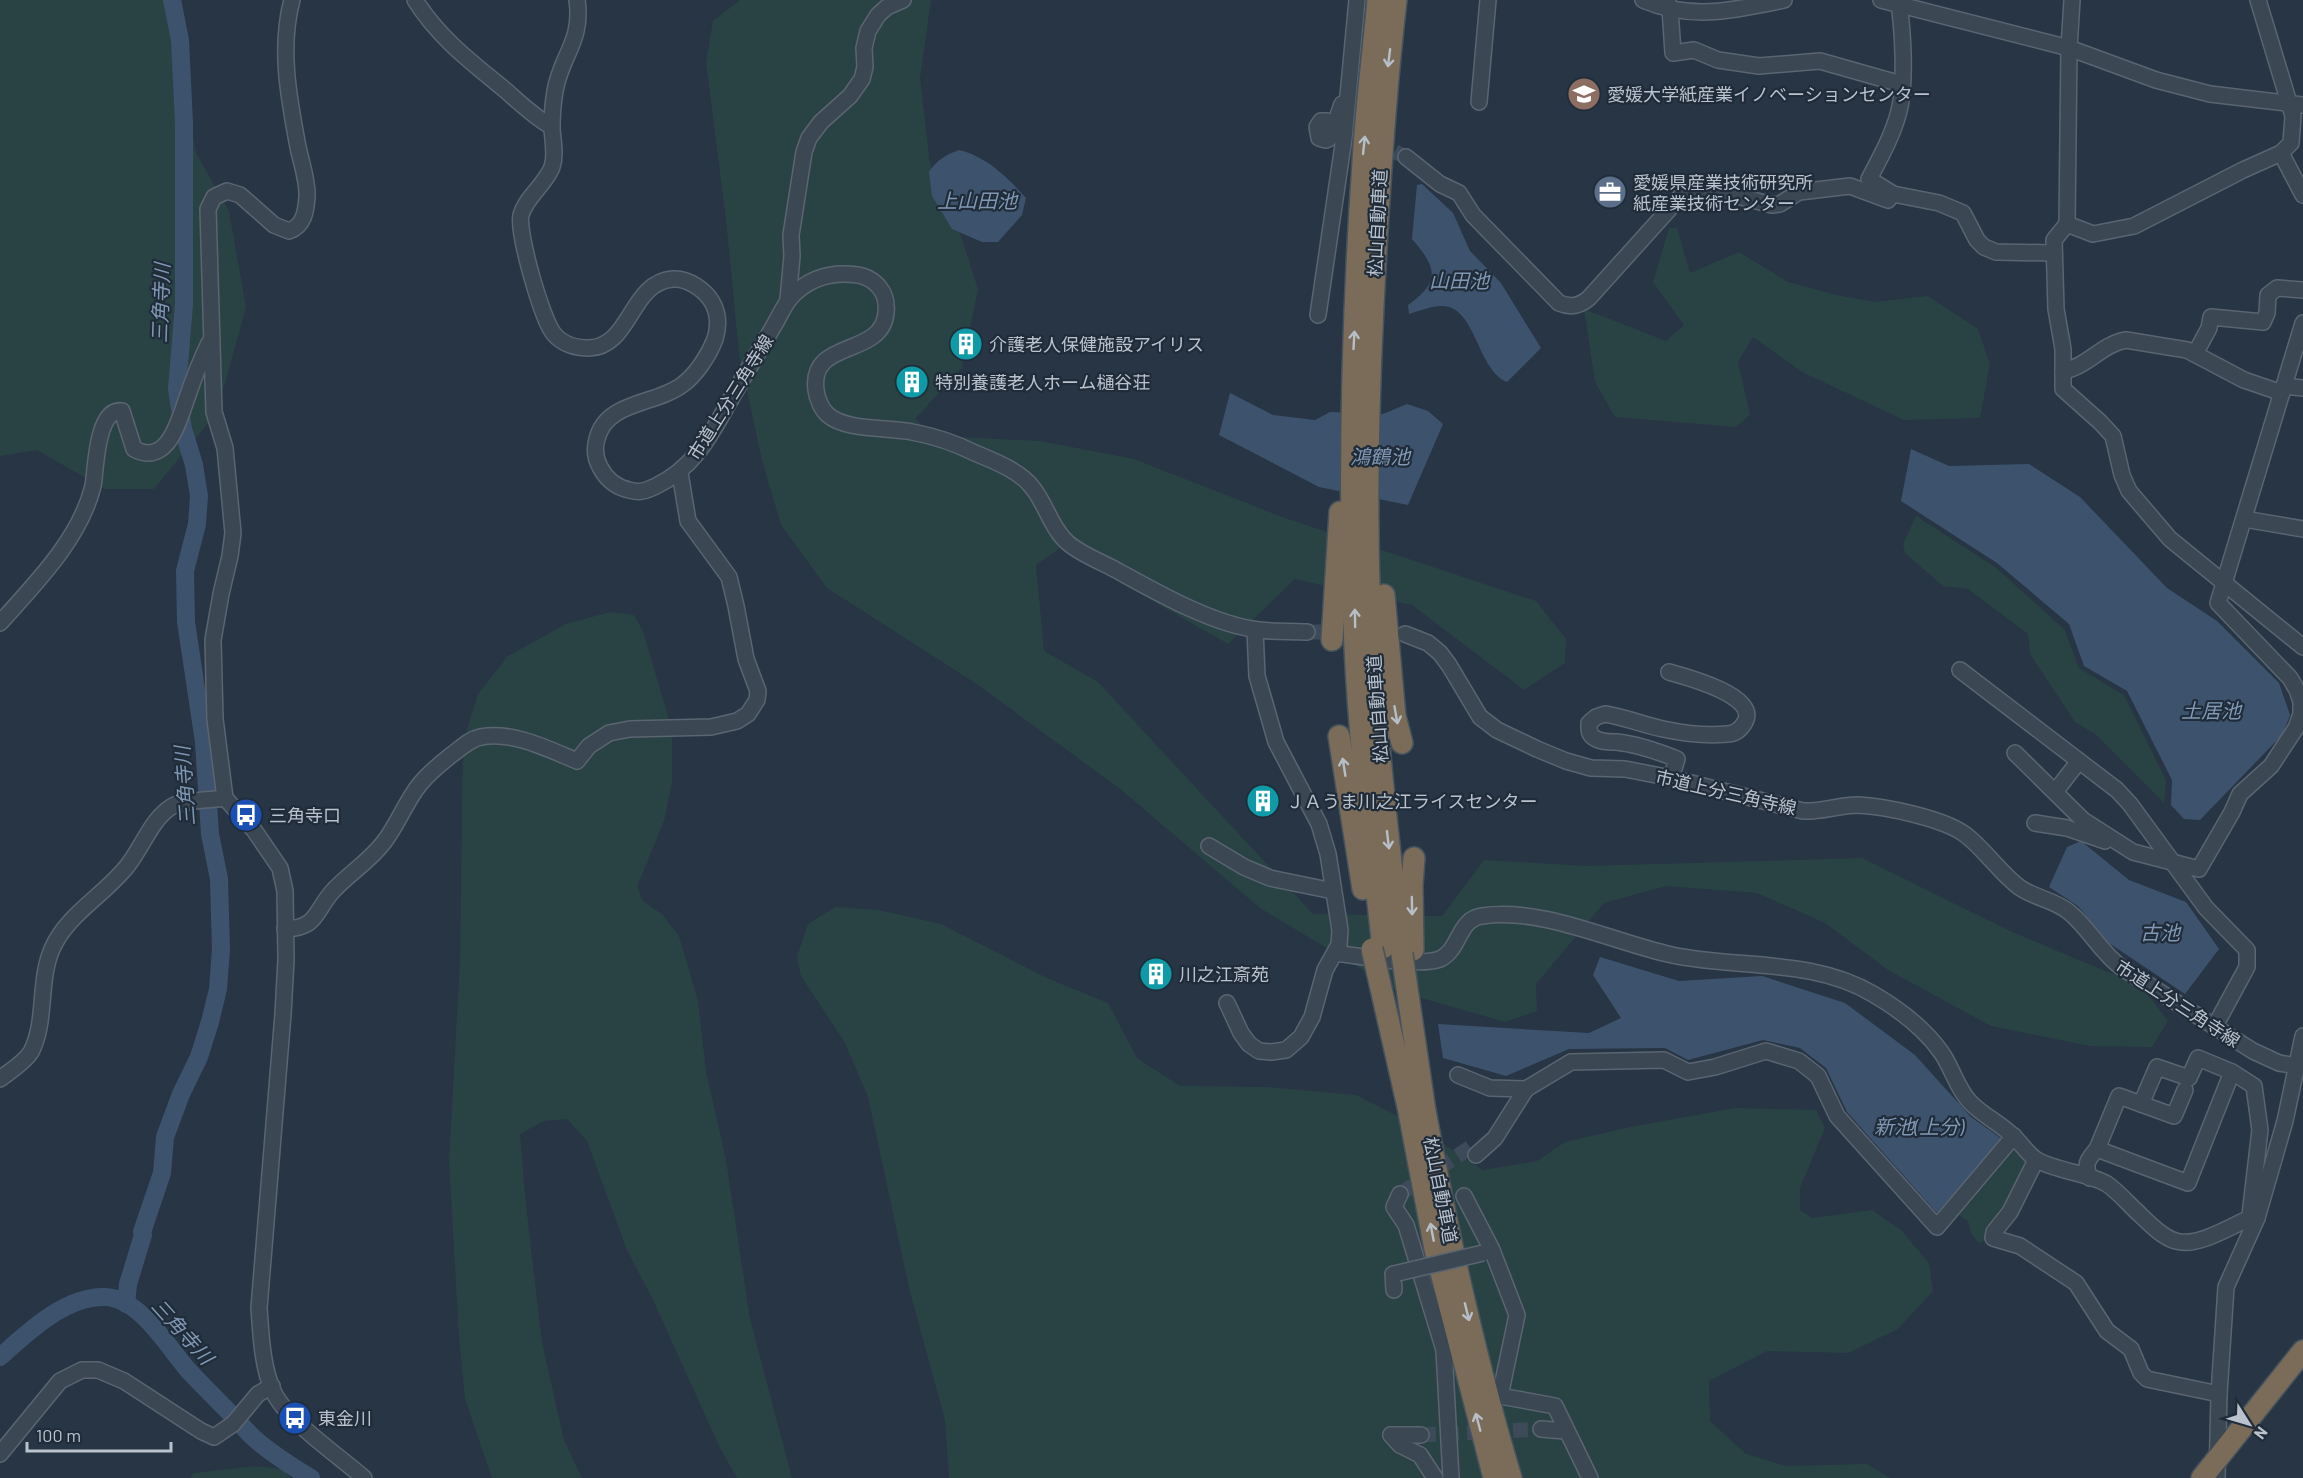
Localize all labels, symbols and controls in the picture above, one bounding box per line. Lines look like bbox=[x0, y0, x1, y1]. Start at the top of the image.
one-way arrow bbox=[1384, 48, 1395, 68]
school or university icon: 愛媛大学紙産業イノベーションセンター bbox=[1566, 76, 1602, 112]
place label: 愛媛大学紙産業イノベーションセンター bbox=[1607, 83, 1931, 105]
one-way arrow bbox=[1359, 135, 1370, 155]
street label: 松山自動車道 bbox=[1363, 168, 1391, 278]
place label: 愛媛県産業技術研究所 紙産業技術センター bbox=[1633, 171, 1813, 214]
office icon: 愛媛県産業技術研究所 紙産業技術センター bbox=[1592, 174, 1628, 210]
water label: 上山田池 bbox=[937, 188, 1019, 212]
water label: 三角寺川 bbox=[147, 261, 173, 343]
water label: 山田池 bbox=[1429, 268, 1491, 292]
building icon: 介護老人保健施設アイリス bbox=[948, 326, 984, 362]
street label: 市道上分三角寺線 bbox=[683, 330, 777, 464]
one-way arrow bbox=[1349, 330, 1360, 350]
place label: 介護老人保健施設アイリス bbox=[989, 333, 1204, 355]
building icon: 特別養護老人ホーム樋谷荘 bbox=[894, 364, 930, 400]
place label: 特別養護老人ホーム樋谷荘 bbox=[935, 371, 1150, 393]
water label: 鴻鶴池 bbox=[1350, 444, 1412, 468]
one-way arrow bbox=[1349, 608, 1360, 628]
street label: 松山自動車道 bbox=[1362, 654, 1392, 764]
water label: 土居池 bbox=[2181, 698, 2243, 722]
one-way arrow bbox=[1391, 705, 1402, 724]
water label: 三角寺川 bbox=[169, 743, 199, 827]
one-way arrow bbox=[1339, 757, 1350, 777]
street label: 市道上分三角寺線 bbox=[1653, 765, 1799, 819]
building icon: ＪＡうま川之江ライスセンター bbox=[1245, 783, 1281, 819]
place label: ＪＡうま川之江ライスセンター bbox=[1286, 790, 1537, 812]
bus stop icon: 三角寺口 bbox=[228, 797, 264, 833]
place label: 三角寺口 bbox=[269, 804, 341, 826]
one-way arrow bbox=[1383, 830, 1394, 850]
one-way arrow bbox=[1406, 895, 1418, 915]
water label: 古池 bbox=[2140, 920, 2182, 944]
street label: 市道上分三角寺線 bbox=[2112, 955, 2244, 1051]
building icon: 川之江斎苑 bbox=[1138, 956, 1174, 992]
place label: 川之江斎苑 bbox=[1179, 963, 1269, 985]
water label: 新池(上分) bbox=[1874, 1114, 1965, 1138]
street label: 松山自動車道 bbox=[1420, 1135, 1462, 1245]
one-way arrow bbox=[1426, 1223, 1437, 1243]
water label: 三角寺川 bbox=[147, 1293, 220, 1370]
one-way arrow bbox=[1462, 1303, 1474, 1322]
north arrow bbox=[2219, 1394, 2279, 1454]
bus stop icon: 東金川 bbox=[277, 1400, 313, 1436]
place label: 東金川 bbox=[318, 1407, 372, 1429]
one-way arrow bbox=[1472, 1413, 1483, 1432]
scale bar bbox=[27, 1415, 171, 1453]
text: N bbox=[2251, 1423, 2272, 1443]
text: 100 m bbox=[36, 1424, 81, 1446]

